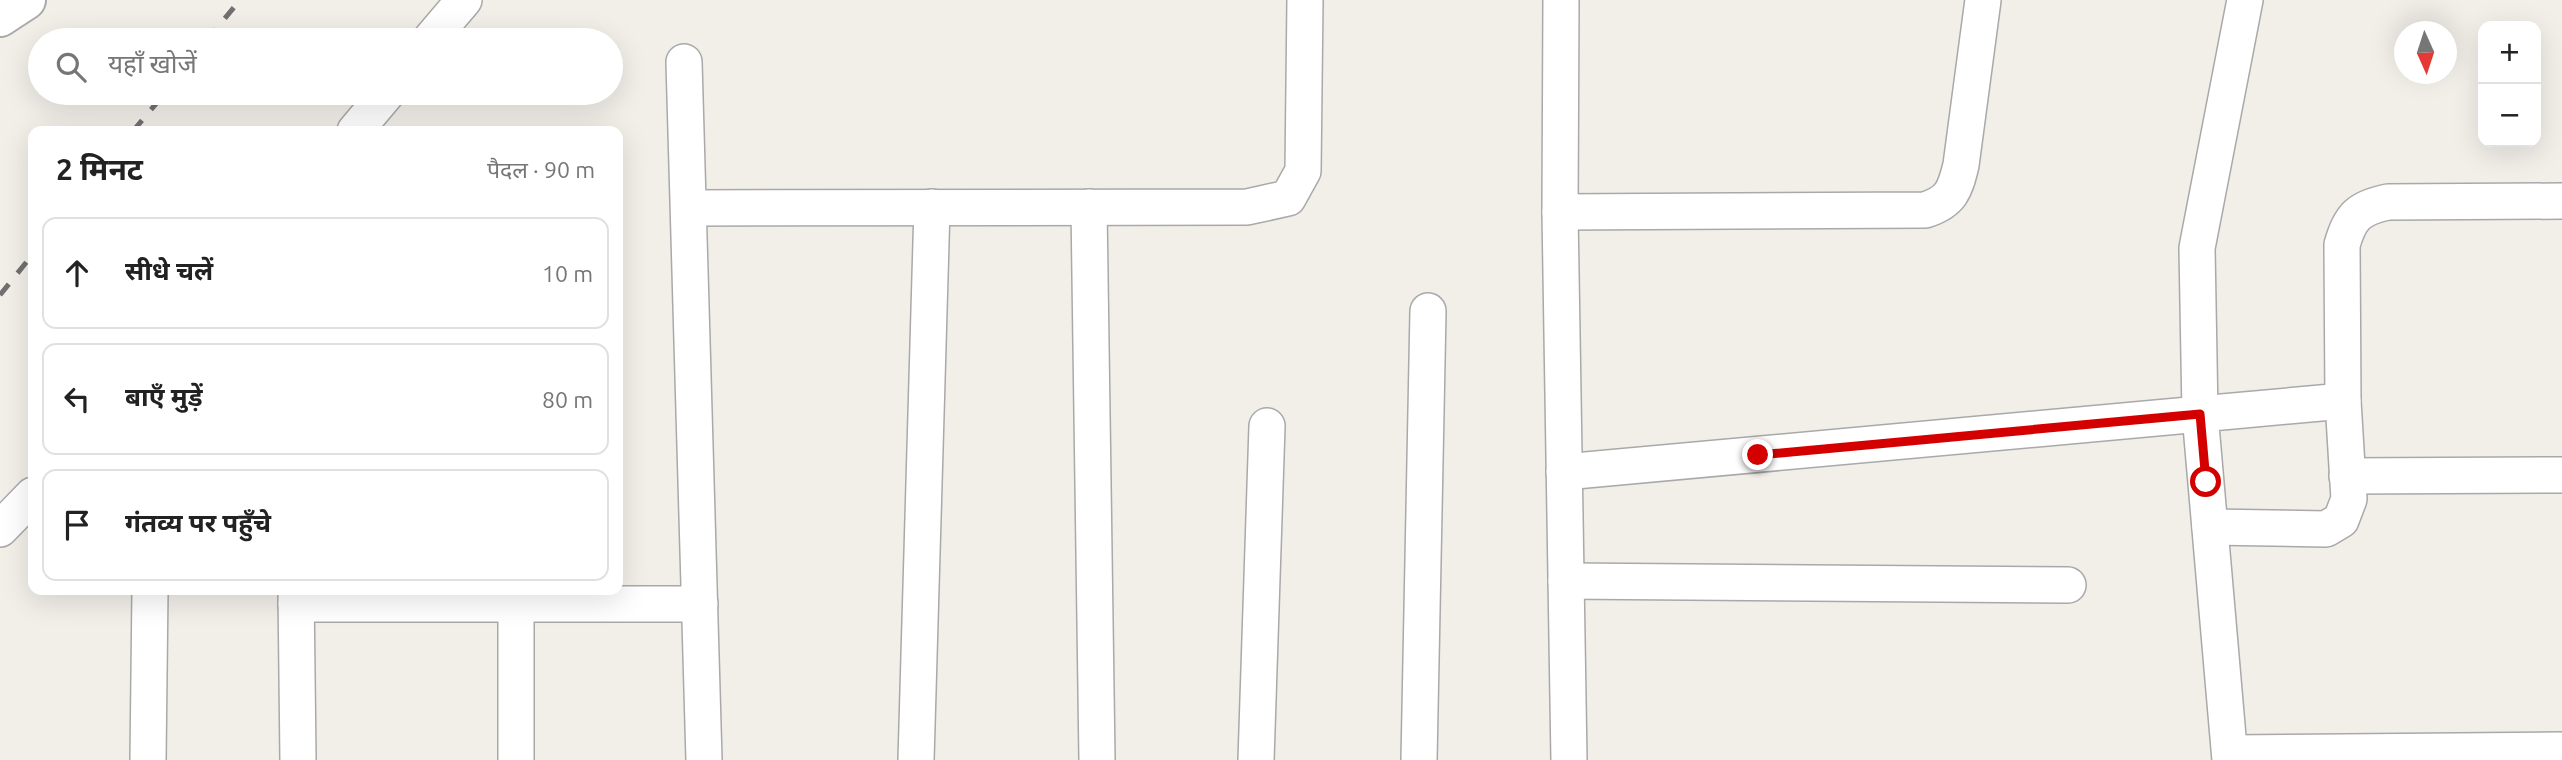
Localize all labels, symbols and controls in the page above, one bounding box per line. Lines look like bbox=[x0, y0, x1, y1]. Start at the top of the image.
north arrow bbox=[2394, 21, 2457, 84]
map controls bbox=[2478, 21, 2541, 147]
button: + bbox=[2478, 21, 2541, 84]
search box bbox=[28, 28, 623, 105]
icon: search bbox=[52, 48, 90, 86]
text: यहाँ खोजें bbox=[108, 49, 197, 78]
button: − bbox=[2478, 84, 2541, 147]
text: 2 मिनट bbox=[56, 152, 143, 186]
text: पैदल · 90 m bbox=[487, 157, 595, 182]
icon: ahead bbox=[58, 254, 96, 292]
text: सीधे चलें bbox=[125, 256, 213, 285]
text: 10 m bbox=[542, 261, 593, 286]
icon: left bbox=[58, 380, 96, 418]
text: बाएँ मुड़ें bbox=[125, 382, 202, 411]
text: 80 m bbox=[542, 387, 593, 412]
route end bbox=[1742, 439, 1773, 470]
route start bbox=[2190, 466, 2221, 497]
icon: arrive bbox=[58, 506, 96, 544]
text: गंतव्य पर पहुँचे bbox=[125, 508, 271, 537]

